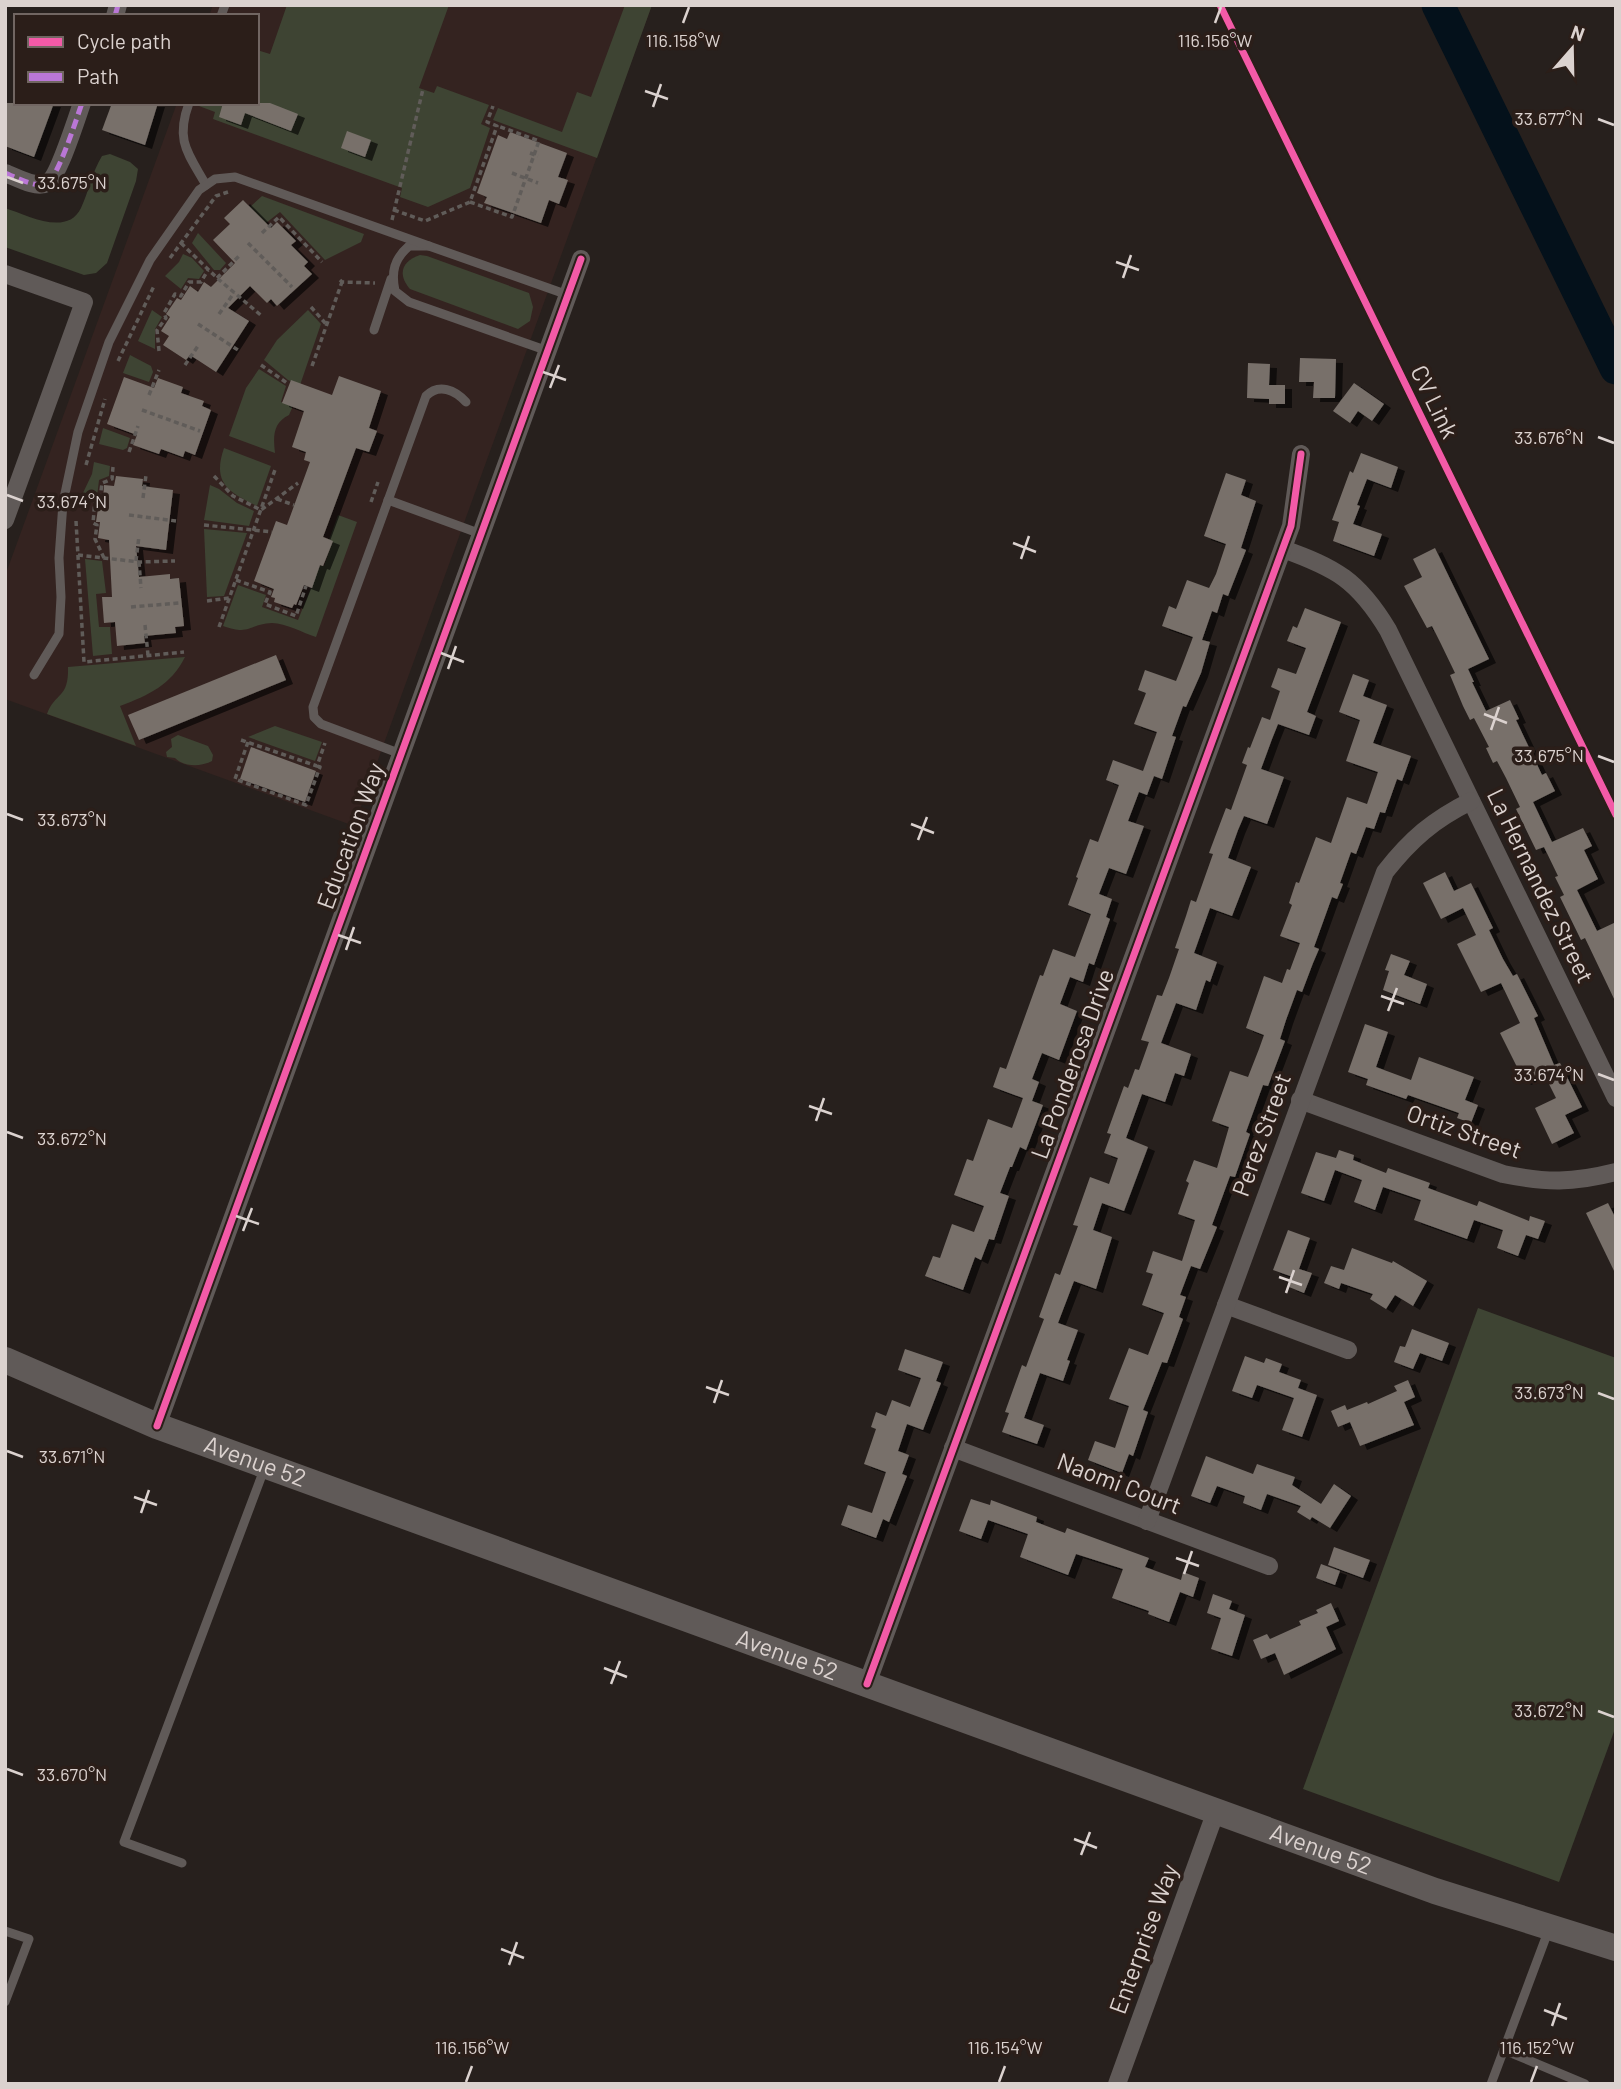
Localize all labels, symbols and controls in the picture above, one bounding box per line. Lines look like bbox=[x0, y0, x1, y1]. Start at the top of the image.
legend bbox=[14, 14, 259, 105]
north arrow bbox=[1537, 14, 1607, 84]
text: N bbox=[1568, 20, 1588, 46]
text: Cycle path bbox=[77, 28, 171, 53]
text: 116.158°W bbox=[646, 29, 720, 51]
text: 116.156°W bbox=[1178, 29, 1252, 51]
text: Path bbox=[77, 63, 119, 88]
text: 33.677°N bbox=[1515, 107, 1583, 129]
text: 33.675°N bbox=[37, 171, 107, 193]
street label: CV Link bbox=[1405, 360, 1465, 443]
text: 33.676°N bbox=[1514, 426, 1584, 448]
text: 33.674°N bbox=[37, 490, 107, 512]
text: 33.675°N bbox=[1514, 744, 1584, 766]
street label: Education Way bbox=[310, 758, 390, 913]
street label: La Hernandez Street bbox=[1482, 783, 1601, 987]
text: 33.673°N bbox=[37, 808, 107, 830]
street label: La Ponderosa Drive bbox=[1024, 965, 1119, 1162]
text: 33.674°N bbox=[1514, 1063, 1584, 1085]
street label: Perez Street bbox=[1225, 1069, 1296, 1200]
street label: Ortiz Street bbox=[1403, 1097, 1526, 1164]
text: 33.672°N bbox=[37, 1127, 107, 1149]
text: 33.673°N bbox=[1514, 1381, 1584, 1403]
street label: Avenue 52 bbox=[201, 1428, 310, 1492]
text: 33.671°N bbox=[39, 1445, 105, 1467]
street label: Naomi Court bbox=[1053, 1446, 1186, 1520]
street label: Avenue 52 bbox=[732, 1622, 842, 1686]
text: 33.672°N bbox=[1514, 1699, 1584, 1721]
text: 33.670°N bbox=[37, 1763, 107, 1785]
street label: Avenue 52 bbox=[1266, 1816, 1376, 1880]
street label: Enterprise Way bbox=[1102, 1859, 1183, 2018]
text: 116.156°W bbox=[435, 2036, 509, 2058]
text: 116.154°W bbox=[967, 2036, 1043, 2058]
text: 116.152°W bbox=[1500, 2036, 1575, 2058]

